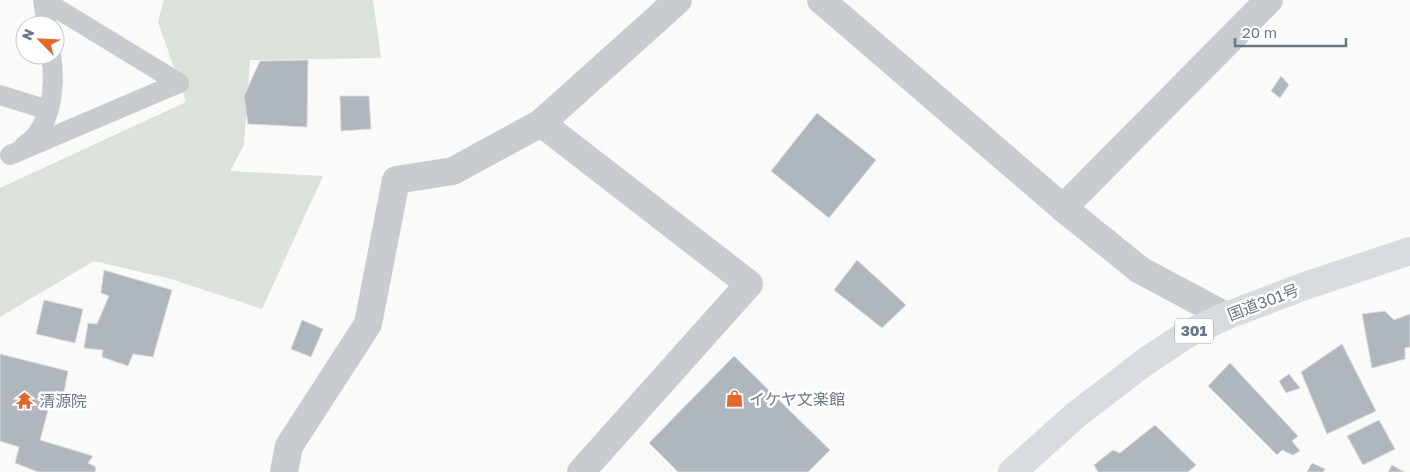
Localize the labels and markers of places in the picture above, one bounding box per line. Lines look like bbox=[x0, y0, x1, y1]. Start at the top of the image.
shop icon: イケヤ文楽館 bbox=[725, 389, 745, 409]
place label: イケヤ文楽館 bbox=[749, 389, 845, 409]
temple icon: 清源院 bbox=[15, 391, 35, 411]
place label: 清源院 bbox=[39, 391, 87, 411]

